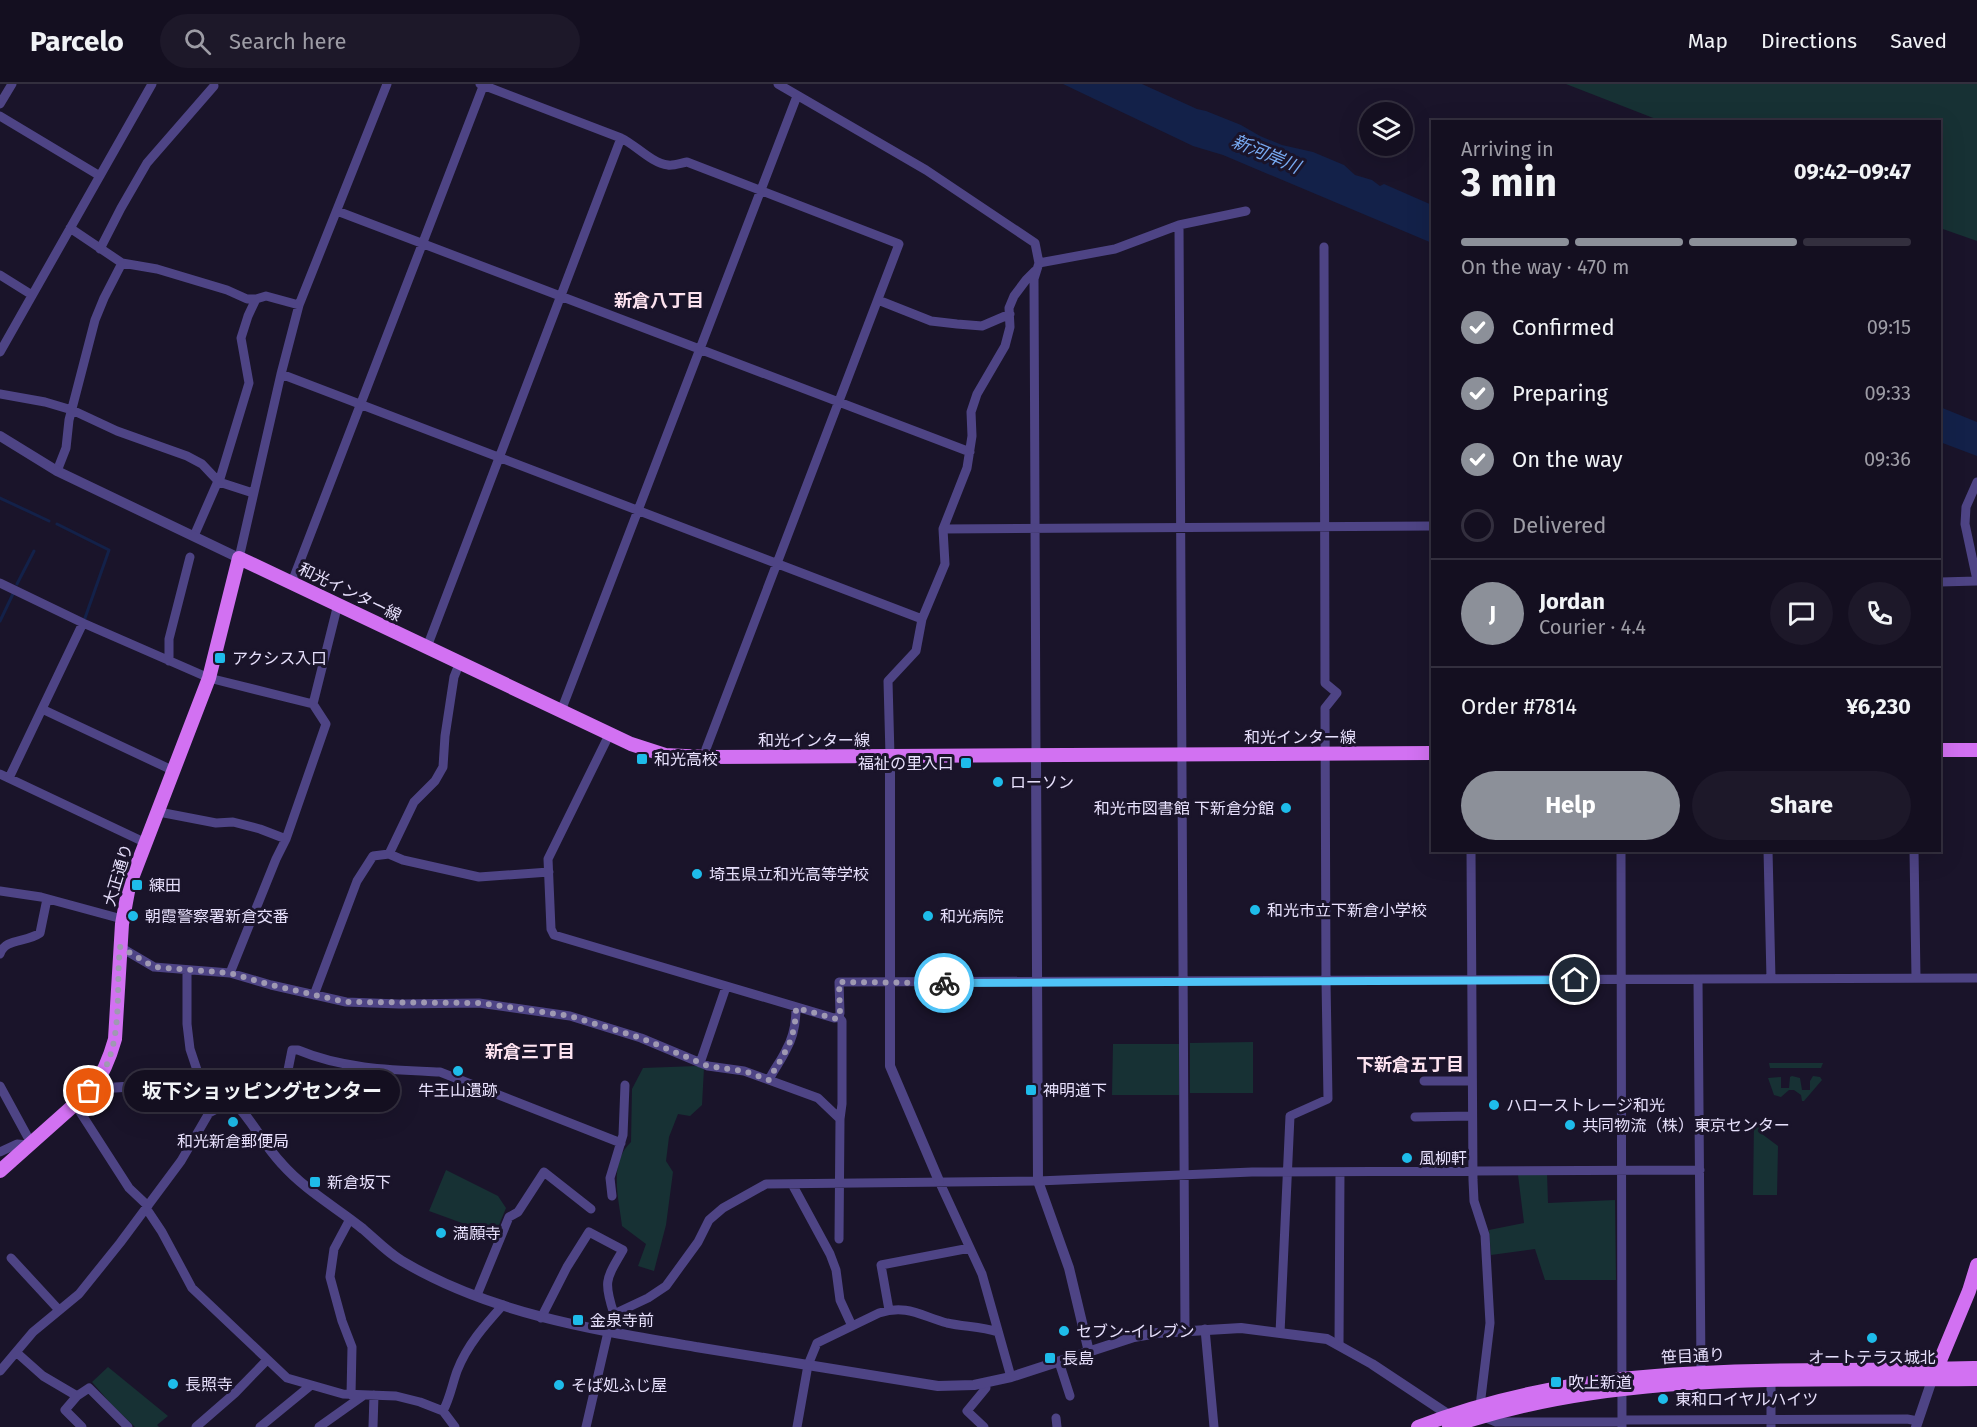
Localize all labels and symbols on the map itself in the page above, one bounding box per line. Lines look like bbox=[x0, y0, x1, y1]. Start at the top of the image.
water label: 新河岸川 bbox=[1229, 130, 1305, 179]
district label: 新倉八丁目 bbox=[614, 290, 704, 312]
street label: 和光インター線 bbox=[295, 559, 405, 625]
place label: アクシス入口 bbox=[232, 649, 327, 668]
marker: アクシス入口 bbox=[213, 651, 227, 665]
street label: 和光インター線 bbox=[1244, 728, 1356, 747]
street label: 和光インター線 bbox=[758, 731, 870, 750]
place label: 和光高校 bbox=[654, 750, 718, 769]
marker: 和光高校 bbox=[635, 752, 649, 766]
place label: 福祉の里入口 bbox=[858, 754, 954, 773]
marker: 福祉の里入口 bbox=[959, 756, 973, 770]
place label: ローソン bbox=[1010, 773, 1074, 792]
marker: ローソン bbox=[991, 775, 1005, 789]
place label: 和光市図書館 下新倉分館 bbox=[1094, 799, 1274, 818]
marker: 和光市図書館 下新倉分館 bbox=[1279, 801, 1293, 815]
street label: 大正通り bbox=[100, 842, 136, 908]
place label: 埼玉県立和光高等学校 bbox=[709, 865, 869, 884]
marker: 埼玉県立和光高等学校 bbox=[690, 867, 704, 881]
place label: 練田 bbox=[149, 876, 181, 895]
marker: 練田 bbox=[130, 878, 144, 892]
place label: 和光市立下新倉小学校 bbox=[1267, 901, 1427, 920]
marker: 和光市立下新倉小学校 bbox=[1248, 903, 1262, 917]
place label: 朝霞警察署新倉交番 bbox=[145, 907, 289, 926]
place label: 和光病院 bbox=[940, 907, 1004, 926]
marker: 朝霞警察署新倉交番 bbox=[126, 909, 140, 923]
marker: 和光病院 bbox=[921, 909, 935, 923]
courier bbox=[914, 953, 974, 1013]
pin bbox=[1549, 954, 1600, 1005]
district label: 新倉三丁目 bbox=[485, 1041, 575, 1063]
district label: 下新倉五丁目 bbox=[1356, 1054, 1464, 1076]
marker: 牛王山遺跡 bbox=[451, 1064, 465, 1078]
pin bbox=[63, 1065, 114, 1116]
callout: 坂下ショッピングセンター bbox=[125, 1070, 401, 1112]
place label: 牛王山遺跡 bbox=[418, 1081, 498, 1100]
place label: 神明道下 bbox=[1043, 1081, 1107, 1100]
marker: 神明道下 bbox=[1024, 1083, 1038, 1097]
place label: ハローストレージ和光 bbox=[1506, 1096, 1665, 1115]
marker: ハローストレージ和光 bbox=[1487, 1098, 1501, 1112]
marker: 和光新倉郵便局 bbox=[226, 1115, 240, 1129]
place label: 共同物流（株）東京センター bbox=[1582, 1116, 1790, 1135]
marker: 共同物流（株）東京センター bbox=[1563, 1118, 1577, 1132]
place label: 和光新倉郵便局 bbox=[177, 1132, 289, 1151]
place label: 風柳軒 bbox=[1419, 1149, 1467, 1168]
marker: 風柳軒 bbox=[1400, 1151, 1414, 1165]
place label: 新倉坂下 bbox=[327, 1173, 391, 1192]
marker: 新倉坂下 bbox=[308, 1175, 322, 1189]
place label: 満願寺 bbox=[453, 1224, 501, 1243]
marker: 満願寺 bbox=[434, 1226, 448, 1240]
place label: 金泉寺前 bbox=[590, 1311, 654, 1330]
marker: 金泉寺前 bbox=[571, 1313, 585, 1327]
place label: セブン-イレブン bbox=[1076, 1322, 1194, 1341]
marker: セブン-イレブン bbox=[1057, 1324, 1071, 1338]
marker: オートテラス城北 bbox=[1865, 1331, 1879, 1345]
street label: 笹目通り bbox=[1661, 1345, 1725, 1367]
place label: オートテラス城北 bbox=[1808, 1348, 1936, 1367]
place label: 長島 bbox=[1062, 1349, 1094, 1368]
marker: 長島 bbox=[1043, 1351, 1057, 1365]
place label: 吹上新道 bbox=[1568, 1373, 1632, 1392]
place label: 長照寺 bbox=[185, 1375, 233, 1394]
marker: 吹上新道 bbox=[1549, 1375, 1563, 1389]
place label: そば処ふじ屋 bbox=[571, 1376, 667, 1395]
marker: 長照寺 bbox=[166, 1377, 180, 1391]
marker: そば処ふじ屋 bbox=[552, 1378, 566, 1392]
place label: 東和ロイヤルハイツ bbox=[1675, 1390, 1818, 1409]
marker: 東和ロイヤルハイツ bbox=[1656, 1392, 1670, 1406]

